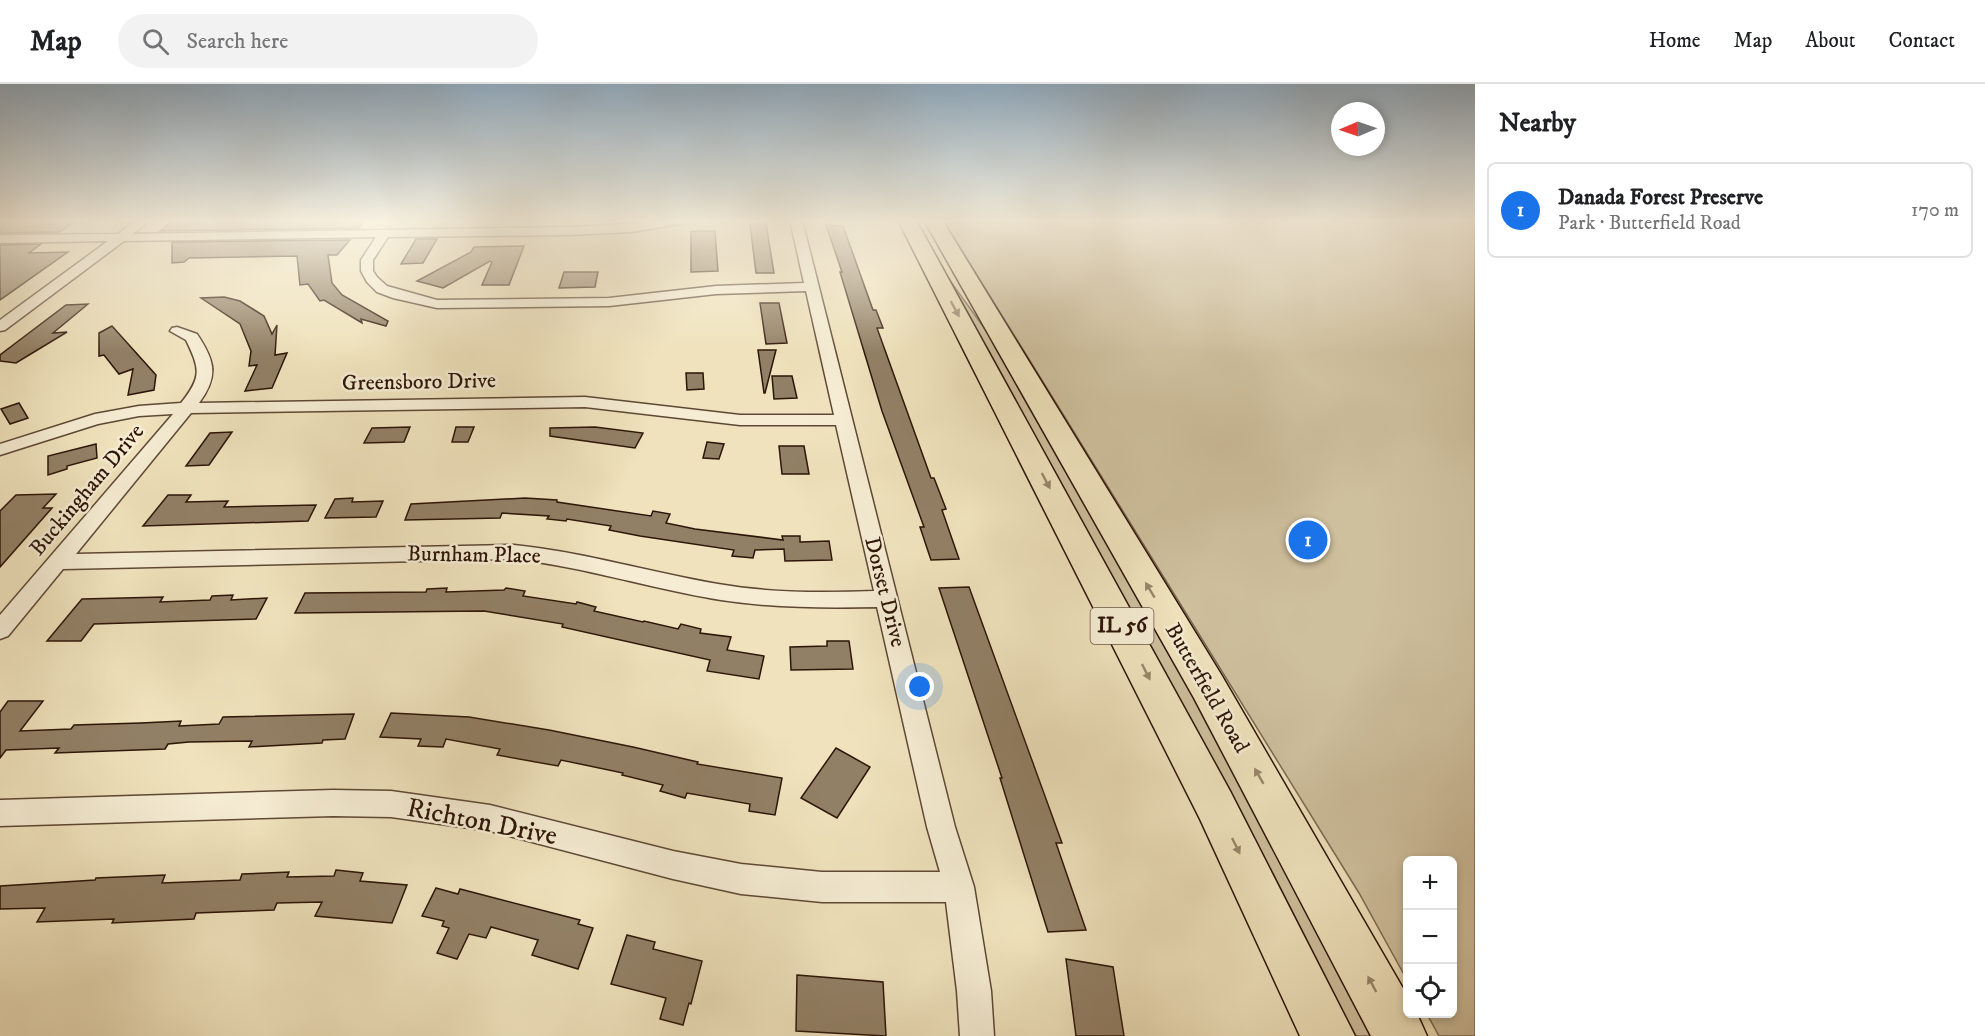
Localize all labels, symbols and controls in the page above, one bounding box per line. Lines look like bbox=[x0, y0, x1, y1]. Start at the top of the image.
search box bbox=[118, 14, 538, 68]
text: Map bbox=[30, 24, 82, 59]
icon: search bbox=[139, 25, 172, 58]
text: Search here bbox=[187, 28, 288, 55]
text: Home bbox=[1649, 28, 1701, 54]
text: Map bbox=[1734, 28, 1772, 54]
text: About bbox=[1805, 28, 1856, 54]
text: Contact bbox=[1889, 28, 1955, 54]
north arrow bbox=[1331, 102, 1385, 156]
text: Nearby bbox=[1499, 107, 1576, 140]
text: Danada Forest Preserve bbox=[1558, 184, 1763, 211]
text: 1 bbox=[1517, 198, 1524, 223]
text: 170 m bbox=[1911, 198, 1959, 223]
text: Park · Butterfield Road bbox=[1558, 211, 1741, 236]
one-way arrow bbox=[949, 300, 959, 318]
street label: Greensboro Drive bbox=[342, 367, 496, 397]
street label: Buckingham Drive bbox=[24, 419, 150, 561]
one-way arrow bbox=[1041, 473, 1051, 490]
pin: 1 bbox=[1288, 518, 1328, 562]
street label: Dorset Drive bbox=[858, 534, 912, 650]
street label: Burnham Place bbox=[407, 540, 541, 570]
one-way arrow bbox=[1145, 582, 1156, 598]
road number: IL 56 bbox=[1090, 608, 1154, 644]
street label: Butterfield Road bbox=[1159, 618, 1255, 758]
one-way arrow bbox=[1142, 664, 1151, 681]
your location bbox=[905, 672, 934, 701]
one-way arrow bbox=[1254, 768, 1264, 785]
street label: Richton Drive bbox=[404, 791, 560, 853]
one-way arrow bbox=[1231, 837, 1240, 854]
map controls bbox=[1403, 856, 1457, 1018]
button: + bbox=[1403, 856, 1457, 910]
button: − bbox=[1403, 910, 1457, 964]
button: locate bbox=[1403, 964, 1457, 1018]
one-way arrow bbox=[1367, 976, 1377, 993]

